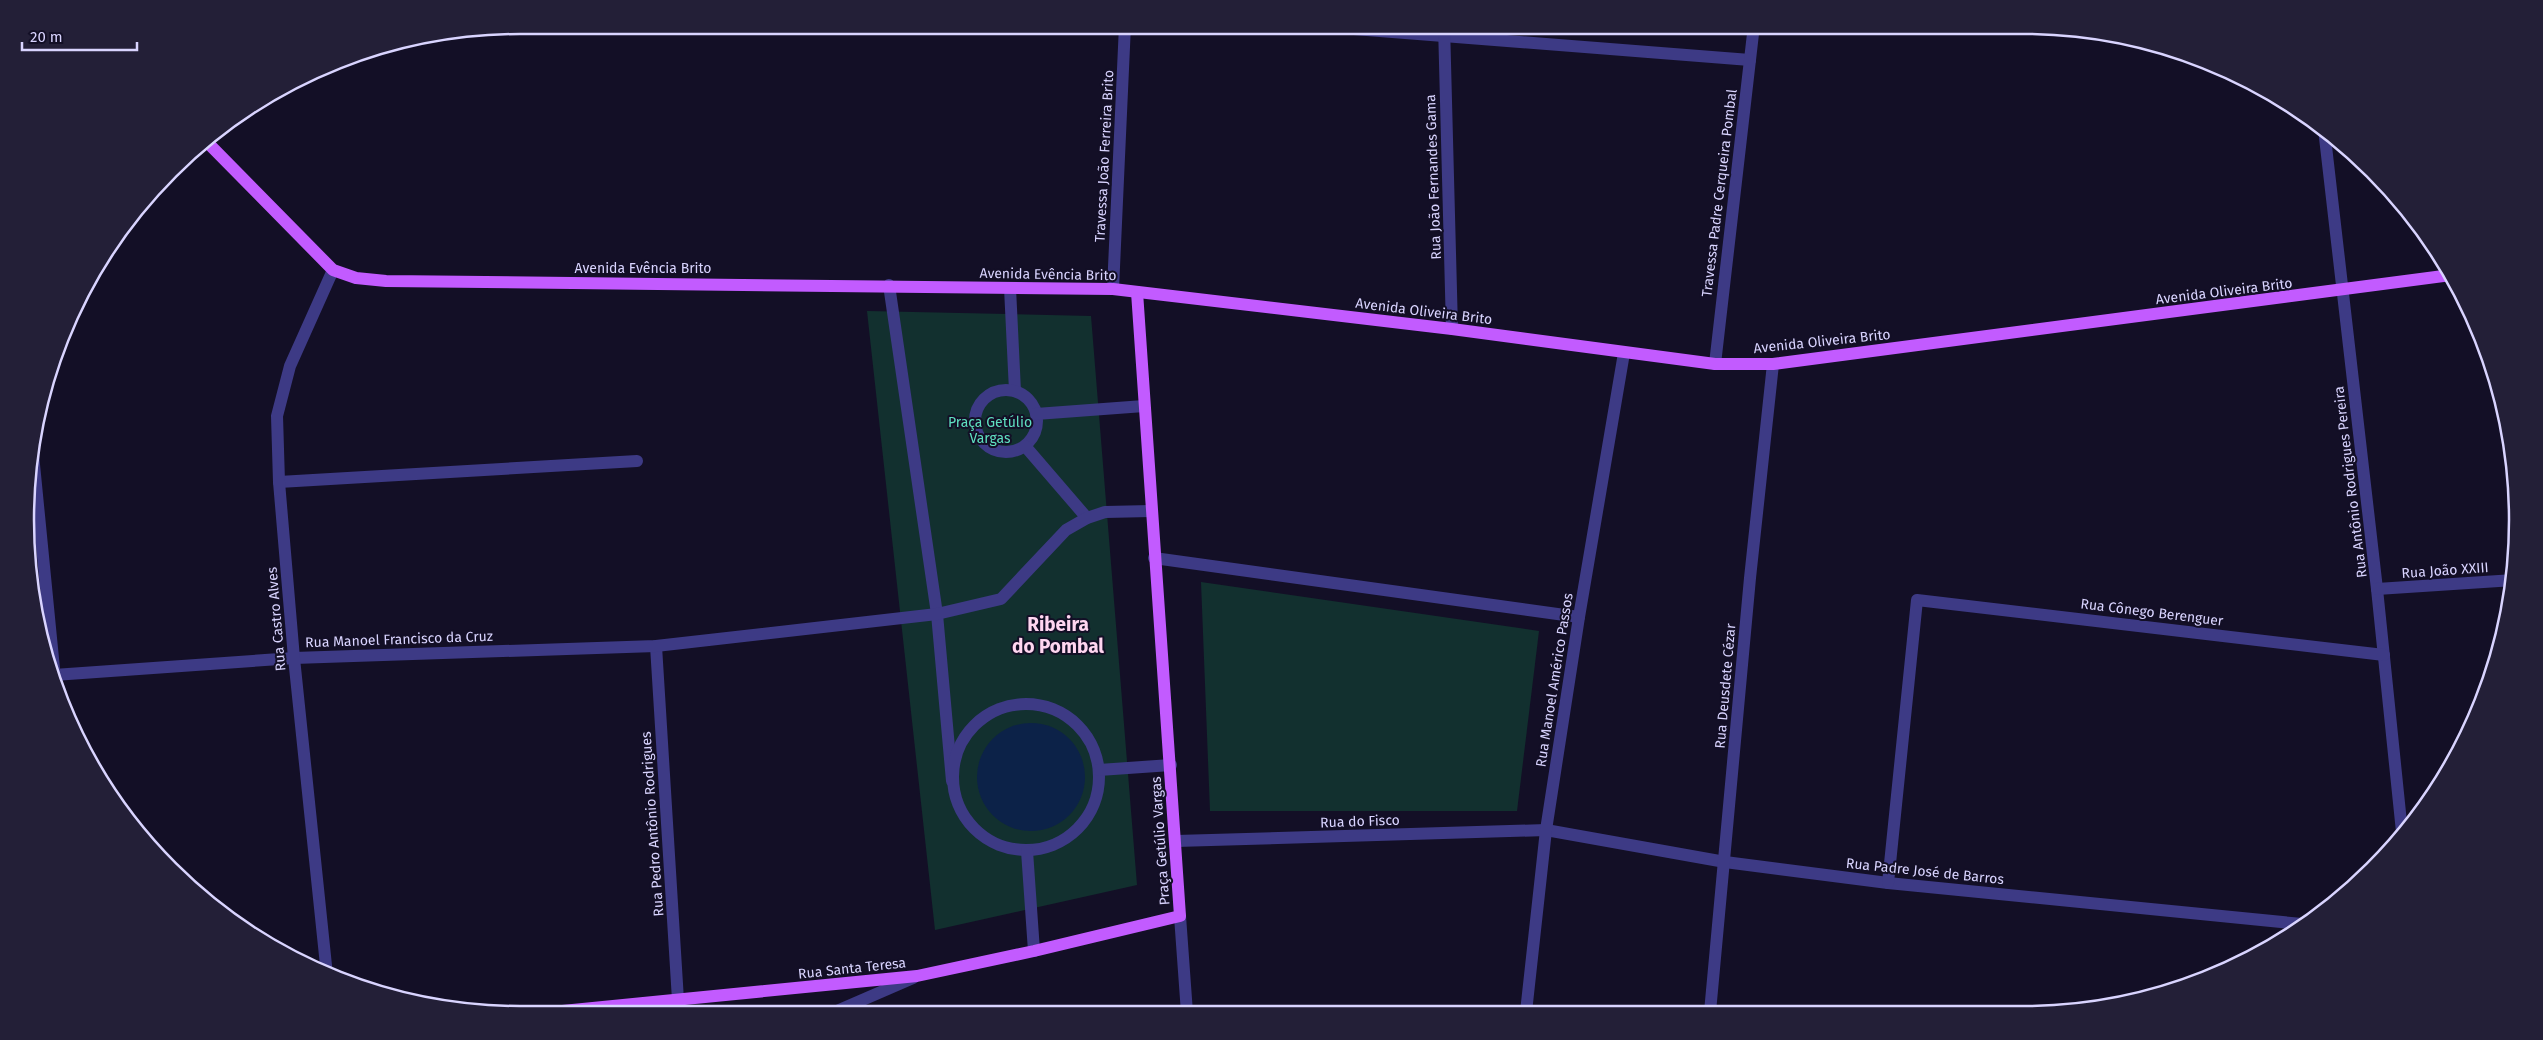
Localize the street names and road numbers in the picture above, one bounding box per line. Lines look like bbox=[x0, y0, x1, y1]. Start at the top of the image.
street label: Travessa João Ferreira Brito bbox=[1091, 69, 1118, 243]
street label: Travessa Padre Cerqueira Pombal bbox=[1698, 88, 1741, 298]
street label: Rua João Fernandes Gama bbox=[1422, 94, 1445, 260]
street label: Avenida Evência Brito bbox=[574, 260, 712, 277]
street label: Avenida Evência Brito bbox=[979, 265, 1117, 284]
street label: Avenida Oliveira Brito bbox=[2155, 275, 2293, 308]
street label: Avenida Oliveira Brito bbox=[1355, 295, 1493, 328]
street label: Avenida Oliveira Brito bbox=[1753, 326, 1891, 357]
street label: Rua Antônio Rodrigues Pereira bbox=[2330, 385, 2371, 579]
street label: Rua João XXIII bbox=[2401, 559, 2489, 582]
street label: Rua Castro Alves bbox=[263, 566, 290, 672]
street label: Rua Manoel Américo Passos bbox=[1532, 591, 1577, 768]
street label: Rua Cônego Berenguer bbox=[2080, 595, 2225, 630]
street label: Rua Deusdete Cézar bbox=[1712, 622, 1739, 749]
street label: Rua Manoel Francisco da Cruz bbox=[305, 628, 493, 651]
street label: Rua Pedro Antônio Rodrigues bbox=[638, 730, 667, 917]
street label: Praça Getúlio Vargas bbox=[1147, 776, 1173, 906]
street label: Rua do Fisco bbox=[1320, 812, 1400, 831]
street label: Rua Padre José de Barros bbox=[1845, 855, 2005, 888]
street label: Rua Santa Teresa bbox=[797, 954, 907, 983]

